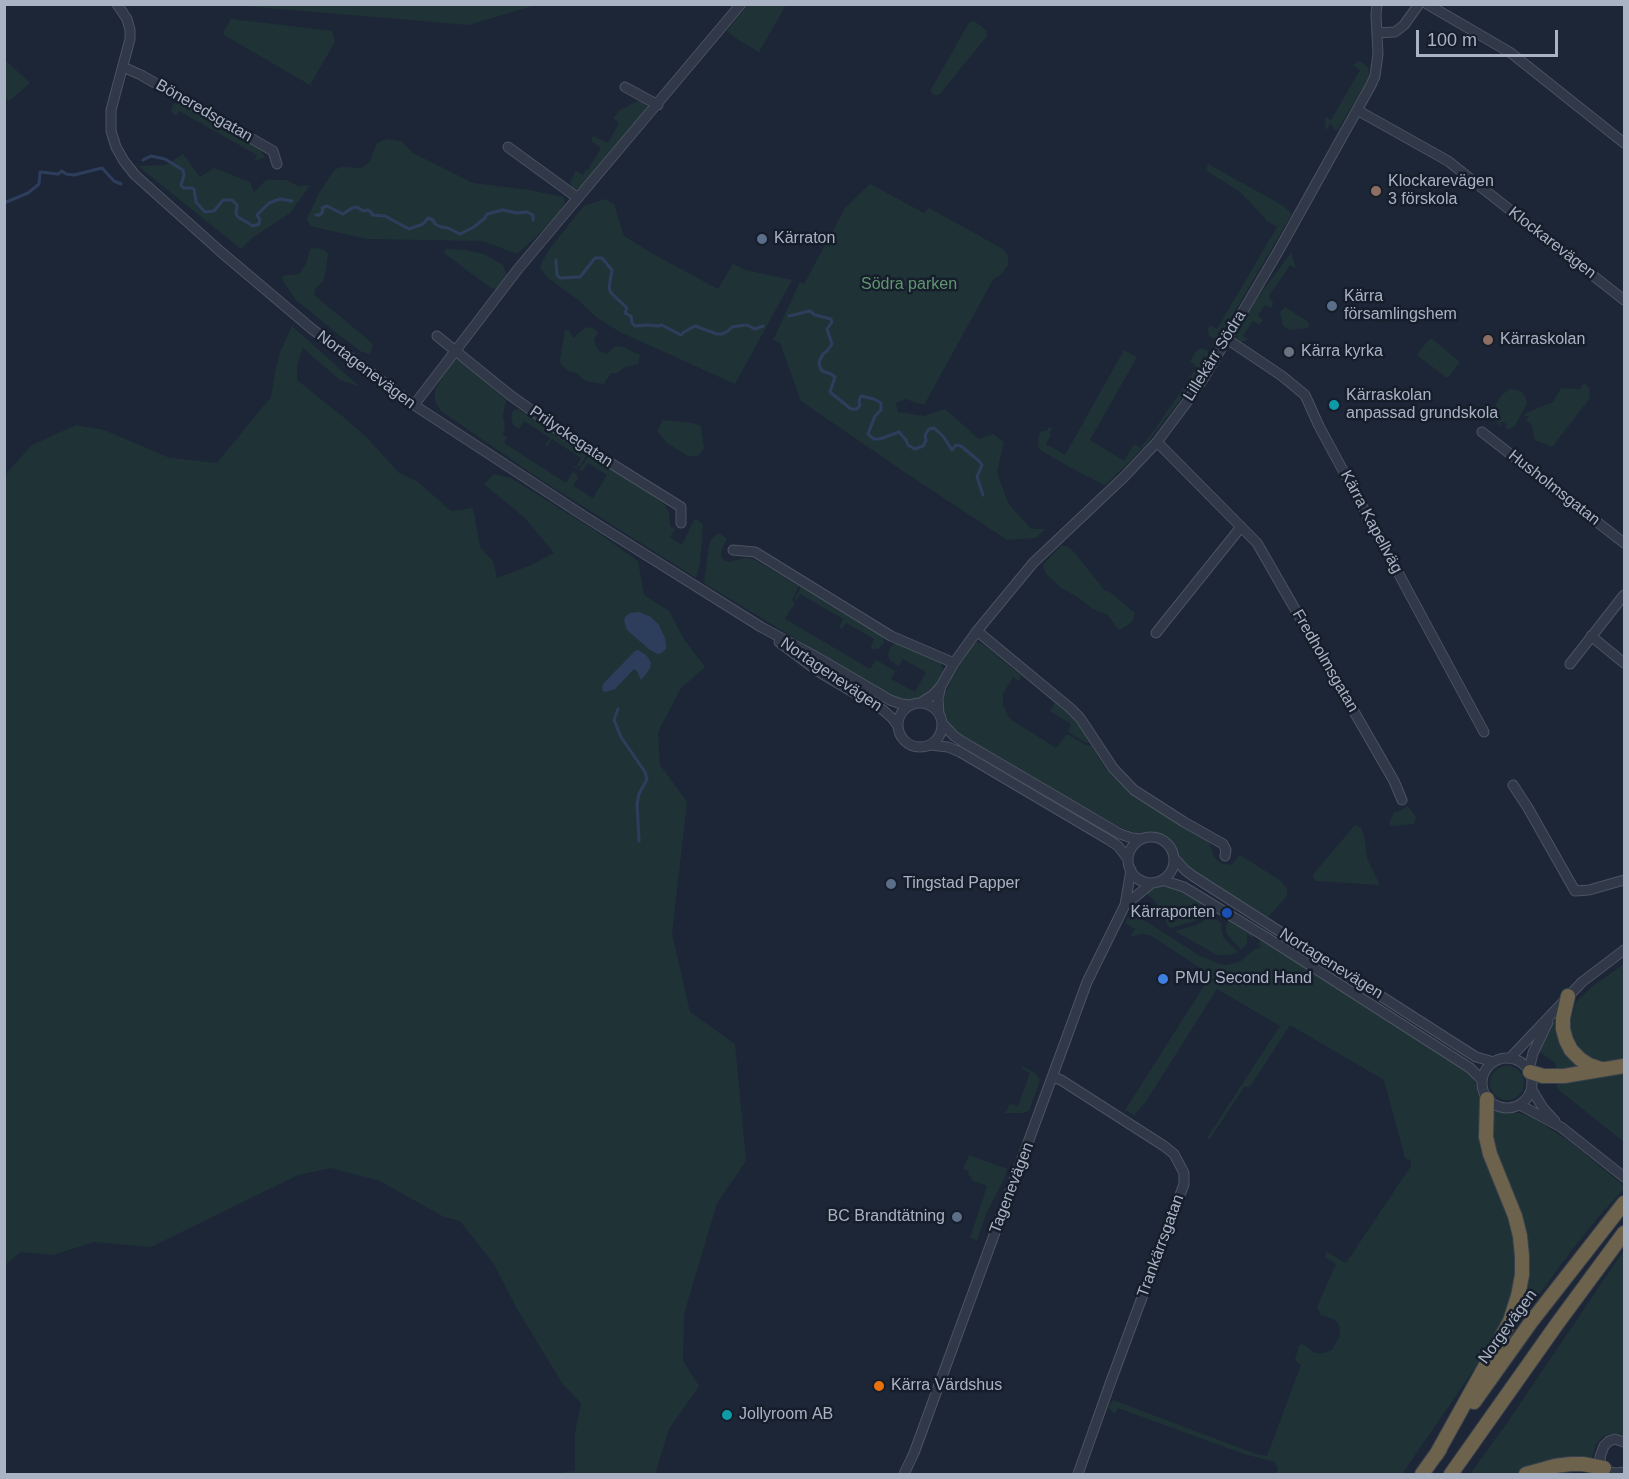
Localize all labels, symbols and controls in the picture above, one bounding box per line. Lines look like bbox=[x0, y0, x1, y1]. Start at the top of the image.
scale bar bbox=[1419, 18, 1562, 56]
text: 100 m bbox=[1427, 30, 1477, 50]
street label: Böneredsgatan bbox=[152, 76, 256, 146]
place label: Klockarevägen 3 förskola bbox=[1388, 172, 1494, 210]
marker: Klockarevägen 3 förskola bbox=[1369, 184, 1383, 198]
street label: Klockarevägen bbox=[1504, 203, 1600, 283]
place label: Kärraton bbox=[774, 229, 835, 249]
marker: Kärraton bbox=[755, 232, 769, 246]
park label: Södra parken bbox=[861, 275, 957, 295]
place label: Kärra församlingshem bbox=[1344, 287, 1457, 325]
marker: Kärra församlingshem bbox=[1325, 299, 1339, 313]
street label: Lillekärr Södra bbox=[1180, 307, 1250, 405]
street label: Nortagenevägen bbox=[313, 327, 419, 413]
place label: Kärraskolan bbox=[1500, 330, 1585, 350]
marker: Kärraskolan bbox=[1481, 333, 1495, 347]
place label: Kärra kyrka bbox=[1301, 342, 1383, 362]
marker: Kärra kyrka bbox=[1282, 345, 1296, 359]
place label: Kärraskolan anpassad grundskola bbox=[1346, 386, 1498, 424]
marker: Kärraskolan anpassad grundskola bbox=[1327, 398, 1341, 412]
street label: Prilyckegatan bbox=[526, 402, 616, 472]
street label: Husholmsgatan bbox=[1504, 446, 1604, 530]
street label: Kärra Kapellväg bbox=[1336, 467, 1406, 577]
street label: Fredholmsgatan bbox=[1288, 606, 1362, 716]
street label: Nortagenevägen bbox=[777, 634, 885, 716]
place label: Tingstad Papper bbox=[903, 874, 1020, 894]
marker: Tingstad Papper bbox=[884, 877, 898, 891]
place label: Kärraporten bbox=[1131, 903, 1215, 923]
marker: Kärraporten bbox=[1220, 906, 1234, 920]
street label: Nortagenevägen bbox=[1276, 925, 1386, 1003]
place label: PMU Second Hand bbox=[1175, 969, 1312, 989]
marker: PMU Second Hand bbox=[1156, 972, 1170, 986]
street label: Tagenevägen bbox=[986, 1140, 1038, 1236]
street label: Trankärrsgatan bbox=[1134, 1192, 1188, 1300]
place label: BC Brandtätning bbox=[828, 1207, 945, 1227]
marker: BC Brandtätning bbox=[950, 1210, 964, 1224]
street label: Norgevägen bbox=[1475, 1286, 1541, 1368]
place label: Kärra Värdshus bbox=[891, 1376, 1002, 1396]
marker: Kärra Värdshus bbox=[872, 1379, 886, 1393]
place label: Jollyroom AB bbox=[739, 1405, 833, 1425]
marker: Jollyroom AB bbox=[720, 1408, 734, 1422]

